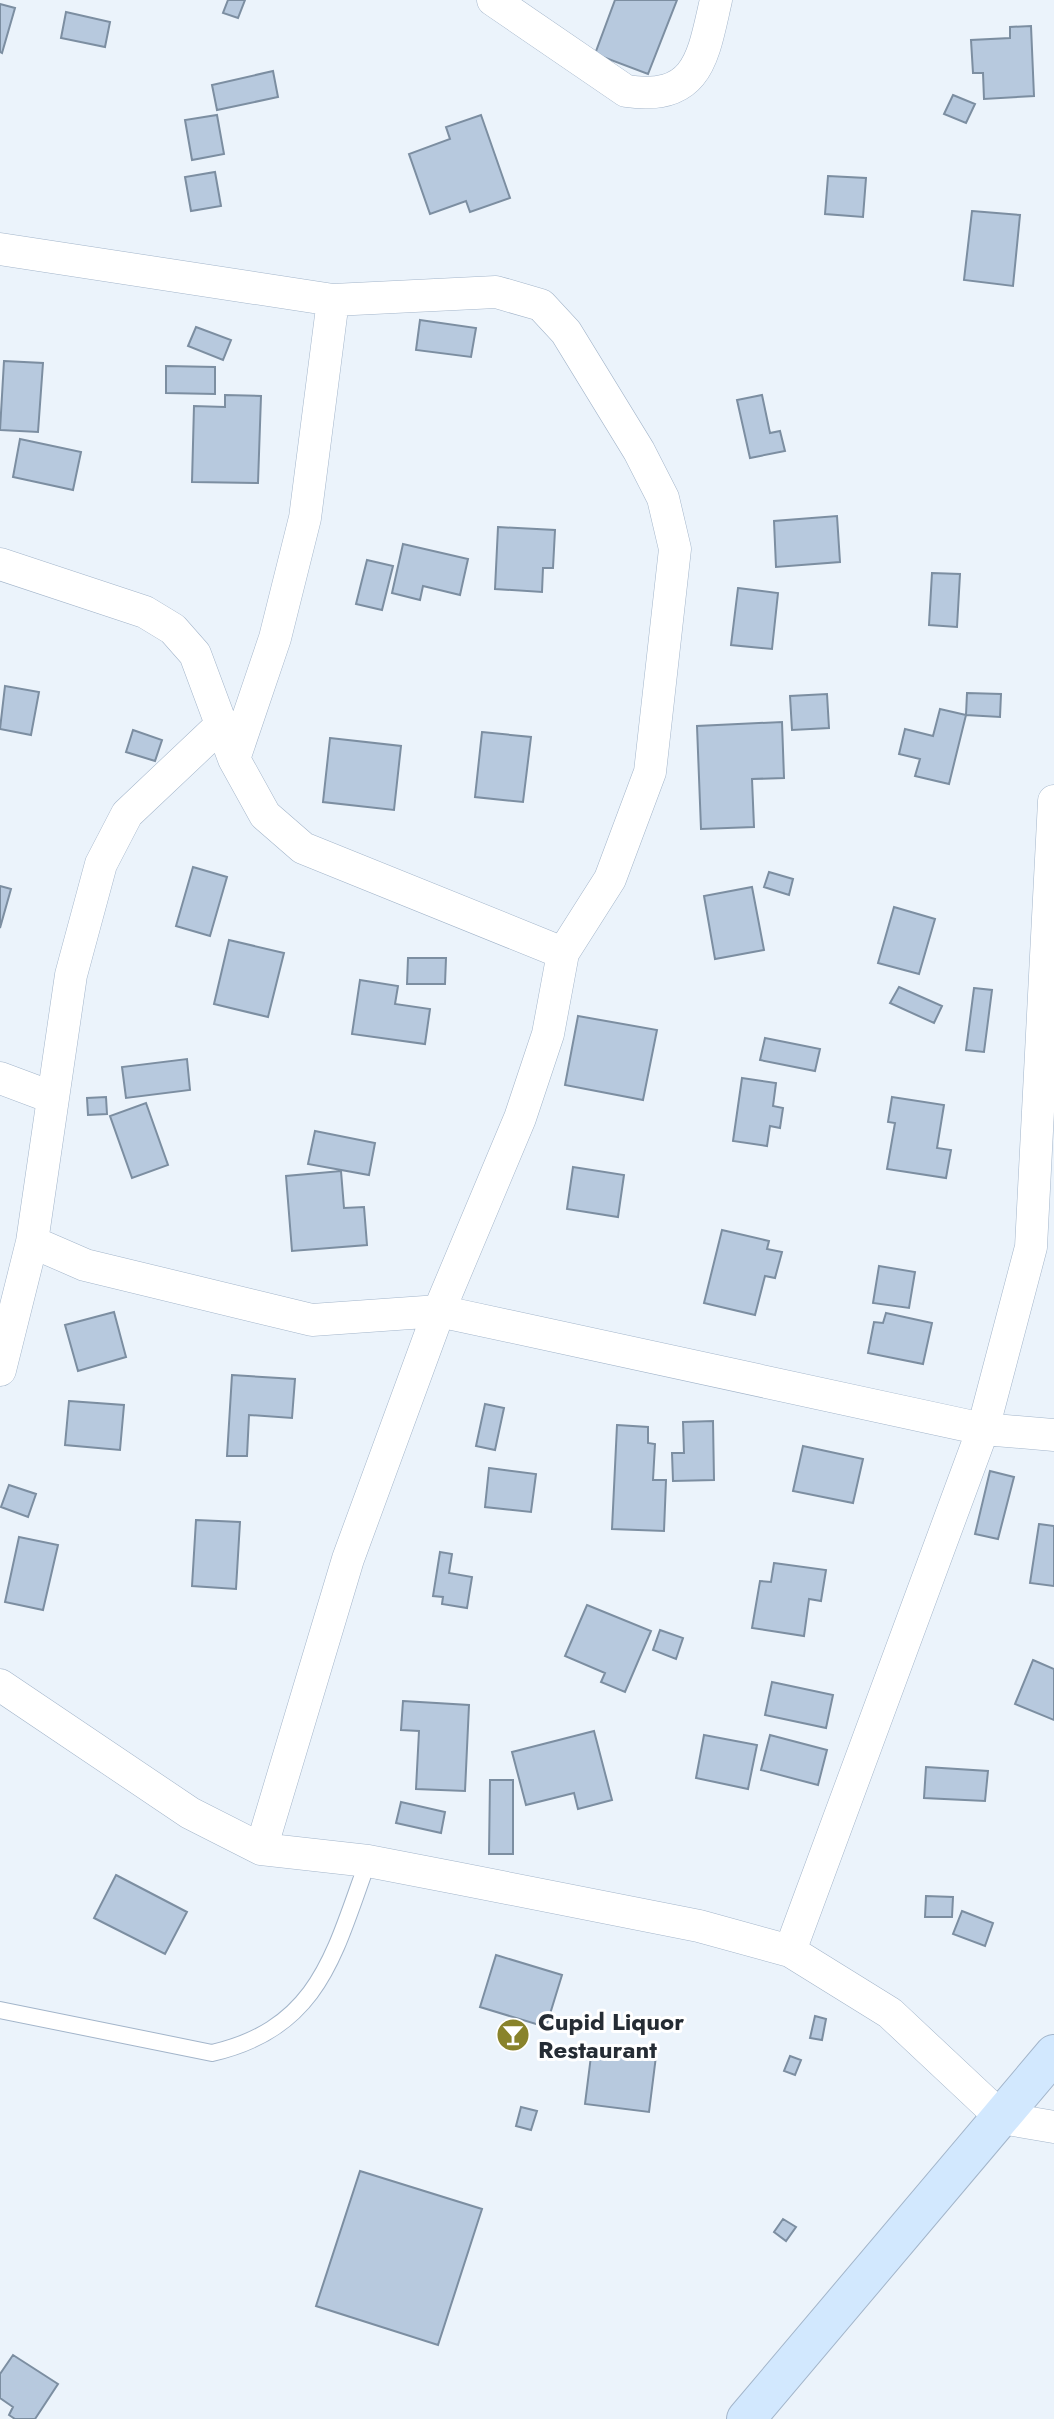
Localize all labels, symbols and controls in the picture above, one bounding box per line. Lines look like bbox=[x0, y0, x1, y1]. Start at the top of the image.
place label: Cupid Liquor Restaurant bbox=[538, 2004, 684, 2067]
bar icon: Cupid Liquor Restaurant bbox=[494, 2016, 532, 2054]

